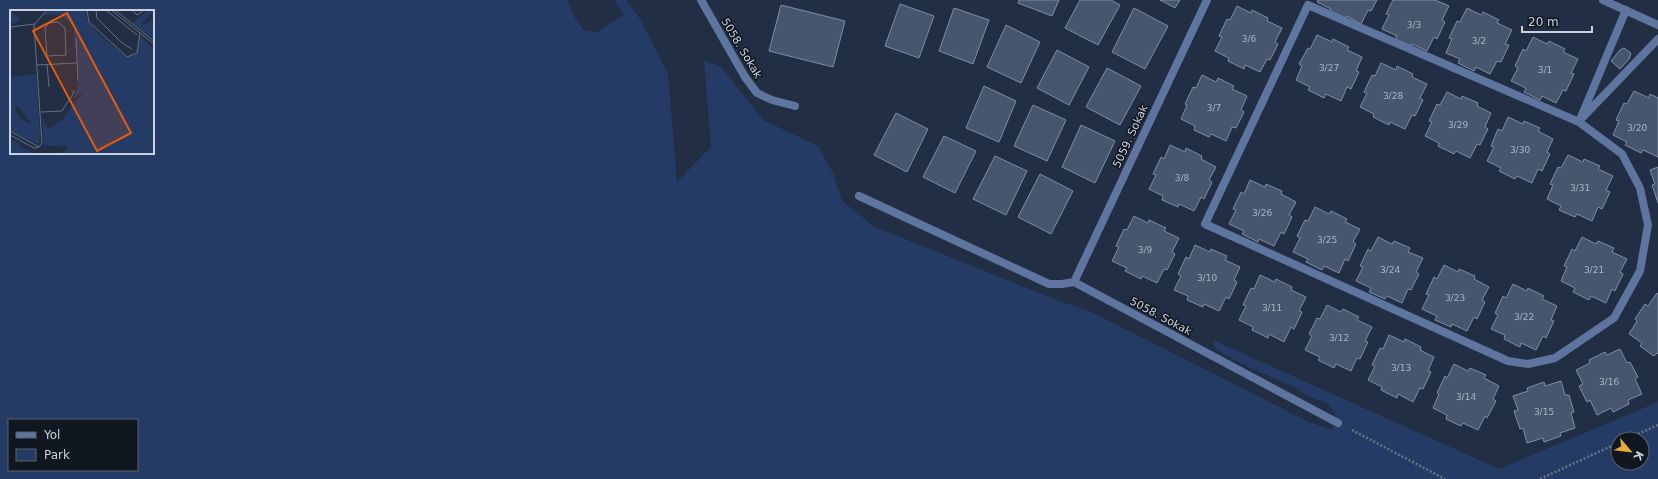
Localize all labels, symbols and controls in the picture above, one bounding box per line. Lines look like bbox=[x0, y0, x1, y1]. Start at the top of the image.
scale bar bbox=[1522, 8, 1592, 34]
inset map bbox=[10, 10, 154, 154]
text: 20 m bbox=[1528, 15, 1559, 29]
street label: 5058. Sokak bbox=[718, 16, 765, 81]
house number: 3/3 bbox=[1407, 20, 1421, 30]
house number: 3/6 bbox=[1242, 34, 1257, 44]
house number: 3/2 bbox=[1472, 36, 1486, 46]
house number: 3/27 bbox=[1319, 63, 1339, 73]
house number: 3/1 bbox=[1538, 65, 1552, 75]
house number: 3/28 bbox=[1383, 91, 1403, 101]
street label: 5059. Sokak bbox=[1110, 102, 1151, 170]
house number: 3/7 bbox=[1207, 103, 1221, 113]
house number: 3/29 bbox=[1448, 120, 1468, 130]
house number: 3/20 bbox=[1627, 123, 1647, 133]
house number: 3/30 bbox=[1510, 145, 1530, 155]
house number: 3/8 bbox=[1175, 173, 1190, 183]
house number: 3/31 bbox=[1570, 183, 1590, 193]
house number: 3/26 bbox=[1252, 208, 1272, 218]
house number: 3/25 bbox=[1317, 235, 1337, 245]
house number: 3/9 bbox=[1138, 245, 1153, 255]
house number: 3/24 bbox=[1380, 265, 1400, 275]
house number: 3/21 bbox=[1584, 265, 1604, 275]
house number: 3/10 bbox=[1197, 273, 1217, 283]
house number: 3/23 bbox=[1445, 293, 1465, 303]
street label: 5058. Sokak bbox=[1128, 295, 1194, 338]
house number: 3/11 bbox=[1262, 303, 1282, 313]
house number: 3/22 bbox=[1514, 312, 1534, 322]
house number: 3/12 bbox=[1329, 333, 1349, 343]
house number: 3/13 bbox=[1391, 363, 1411, 373]
house number: 3/16 bbox=[1599, 377, 1619, 387]
house number: 3/14 bbox=[1456, 392, 1476, 402]
house number: 3/15 bbox=[1534, 407, 1554, 417]
legend bbox=[8, 419, 138, 471]
text: Yol bbox=[43, 428, 60, 442]
north arrow bbox=[1610, 431, 1650, 471]
text: Park bbox=[44, 448, 70, 462]
text: K bbox=[1630, 449, 1646, 463]

